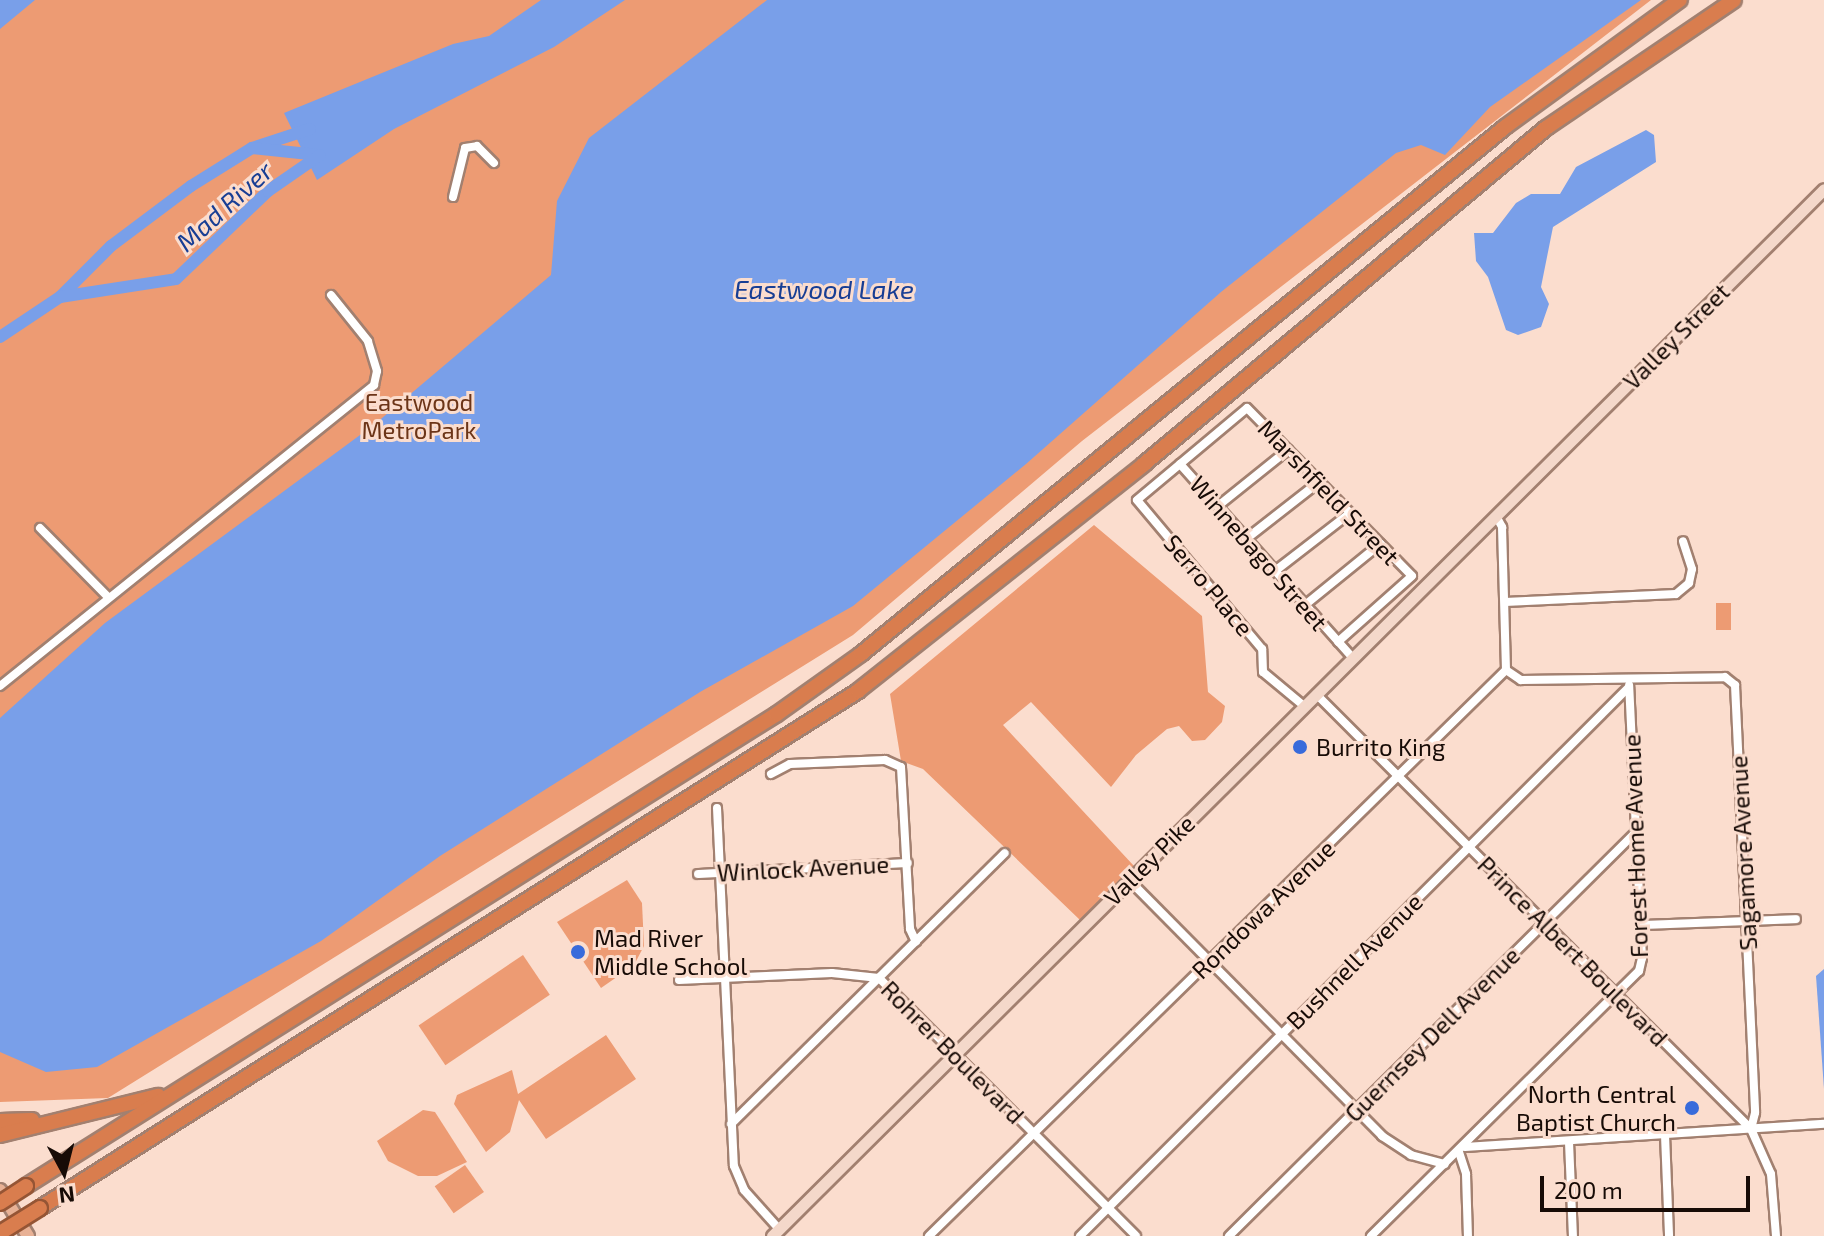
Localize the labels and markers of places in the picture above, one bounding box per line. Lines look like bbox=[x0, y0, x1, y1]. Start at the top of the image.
place label: Burrito King bbox=[1316, 733, 1445, 761]
marker: Burrito King bbox=[1291, 738, 1309, 756]
place label: Mad River Middle School bbox=[594, 924, 747, 980]
marker: Mad River Middle School bbox=[569, 943, 587, 961]
place label: North Central Baptist Church bbox=[1516, 1080, 1676, 1136]
marker: North Central Baptist Church bbox=[1683, 1099, 1701, 1117]

